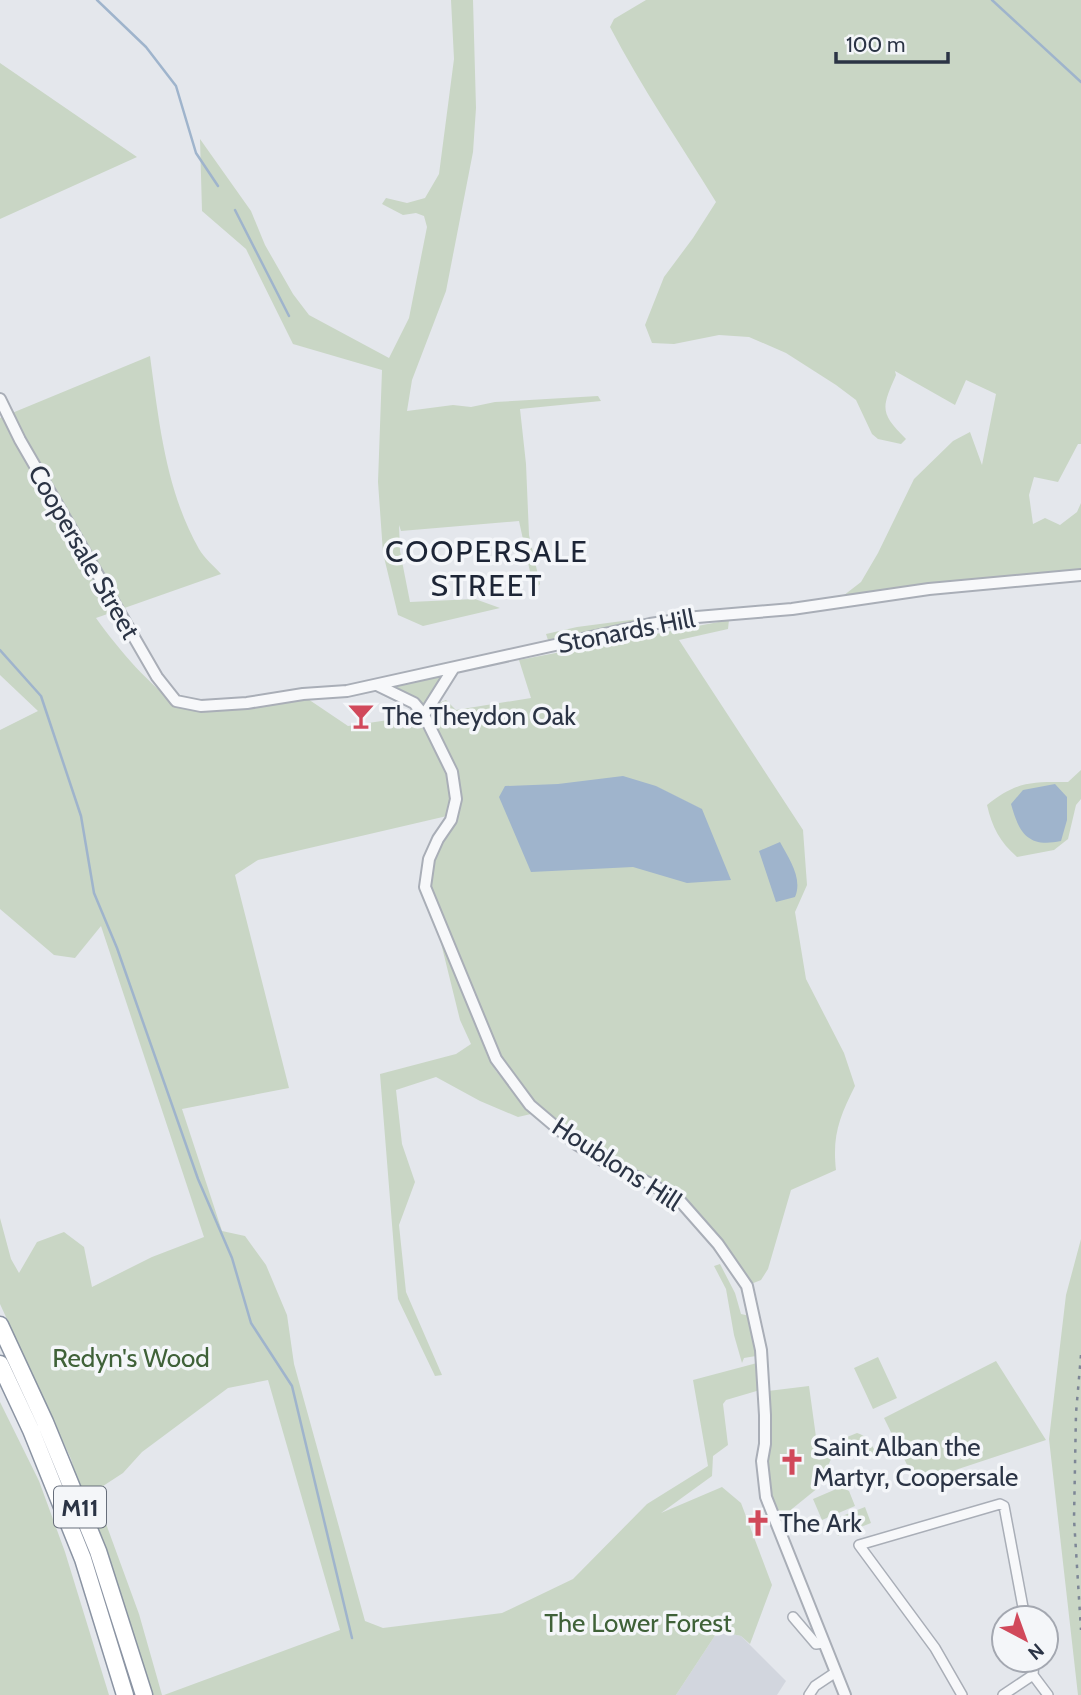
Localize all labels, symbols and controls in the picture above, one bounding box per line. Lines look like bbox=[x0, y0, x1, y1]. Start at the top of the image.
scale bar bbox=[836, 21, 948, 65]
text: 100 m bbox=[846, 32, 905, 57]
street label: Coopersale Street bbox=[21, 459, 147, 645]
district label: COOPERSALE STREET bbox=[385, 533, 589, 604]
street label: Stonards Hill bbox=[554, 602, 698, 660]
place label: The Theydon Oak bbox=[382, 700, 576, 732]
bar icon: The Theydon Oak bbox=[346, 701, 376, 731]
street label: Houblons Hill bbox=[546, 1110, 688, 1218]
park label: Redyn's Wood bbox=[52, 1342, 210, 1374]
place label: Saint Alban the Martyr, Coopersale bbox=[813, 1431, 1018, 1493]
church icon: Saint Alban the Martyr, Coopersale bbox=[777, 1447, 807, 1477]
road number: M11 bbox=[54, 1486, 106, 1527]
place label: The Ark bbox=[779, 1507, 862, 1539]
church icon: The Ark bbox=[743, 1508, 773, 1538]
north arrow bbox=[990, 1604, 1060, 1674]
park label: The Lower Forest bbox=[544, 1607, 732, 1639]
text: N bbox=[1023, 1638, 1048, 1665]

